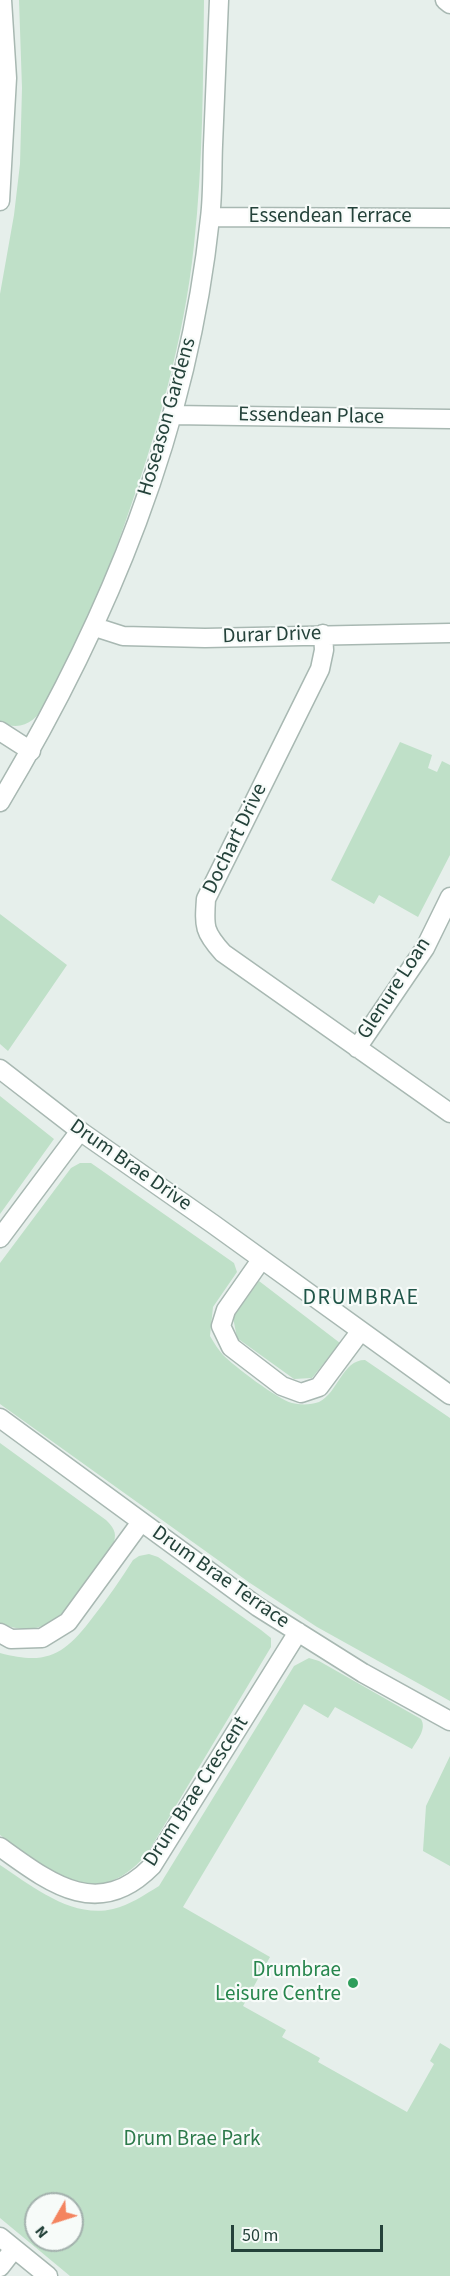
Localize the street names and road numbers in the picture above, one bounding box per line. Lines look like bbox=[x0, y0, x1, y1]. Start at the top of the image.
street label: Essendean Terrace bbox=[248, 204, 412, 230]
street label: Hoseason Gardens bbox=[133, 335, 203, 499]
street label: Essendean Place bbox=[238, 403, 384, 431]
street label: Durar Drive bbox=[222, 622, 322, 650]
street label: Dochart Drive bbox=[198, 780, 274, 898]
street label: Glenure Loan bbox=[353, 933, 437, 1045]
street label: Drum Brae Drive bbox=[64, 1115, 196, 1217]
street label: Drum Brae Terrace bbox=[146, 1521, 294, 1635]
street label: Drum Brae Crescent bbox=[139, 1712, 255, 1872]

